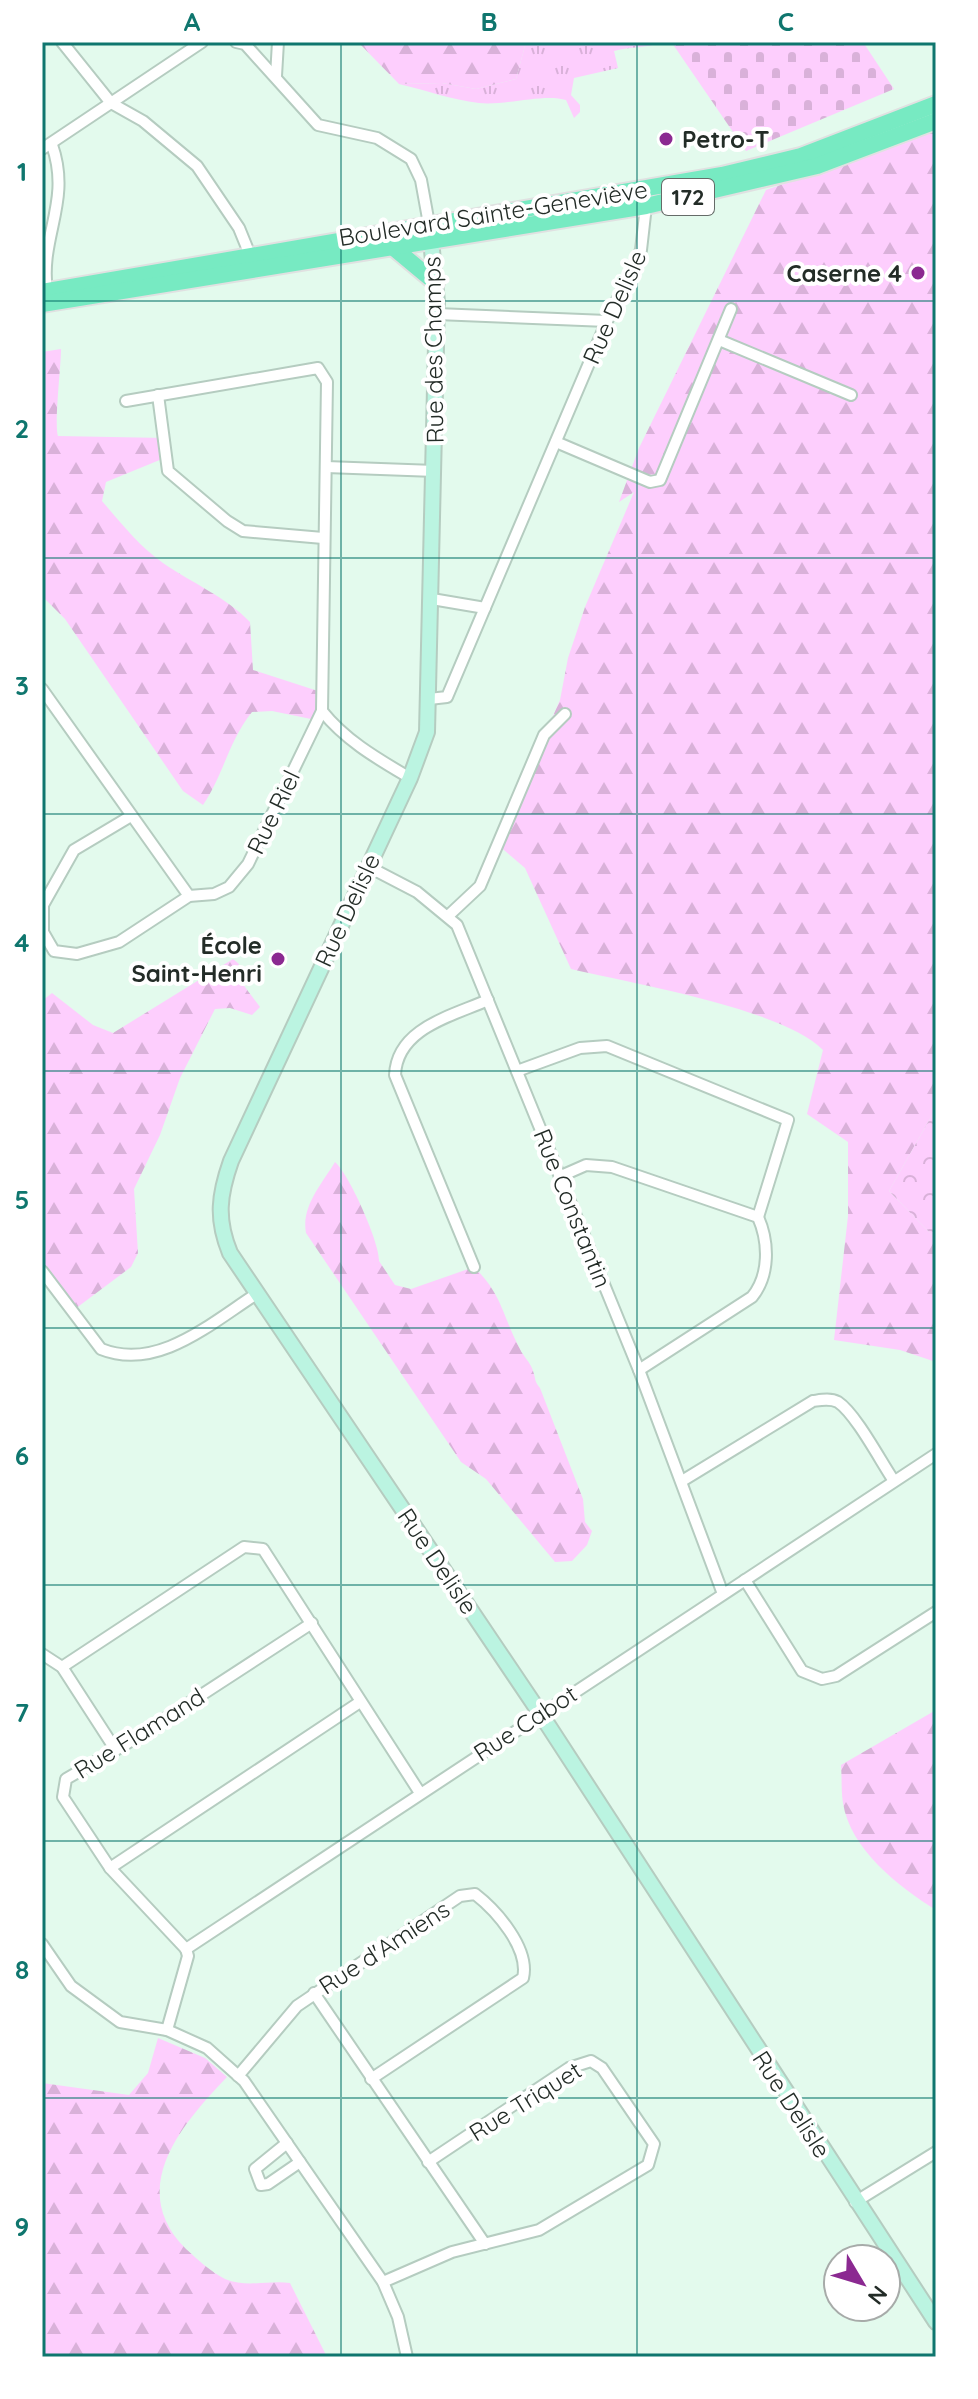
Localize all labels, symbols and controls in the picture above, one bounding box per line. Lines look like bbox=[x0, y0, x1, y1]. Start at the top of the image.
text: A bbox=[184, 5, 201, 38]
text: B bbox=[480, 5, 498, 38]
text: C bbox=[778, 5, 794, 38]
place label: Petro-T bbox=[682, 124, 770, 154]
marker: Petro-T bbox=[657, 130, 675, 148]
text: 1 bbox=[17, 155, 27, 188]
street label: Boulevard Sainte-Geneviève bbox=[336, 174, 650, 252]
road number: 172 bbox=[662, 179, 714, 215]
street label: Rue Delisle bbox=[576, 245, 652, 369]
street label: Rue des Champs bbox=[416, 256, 450, 444]
place label: Caserne 4 bbox=[786, 258, 902, 288]
marker: Caserne 4 bbox=[909, 264, 927, 282]
text: 2 bbox=[15, 412, 29, 445]
text: 3 bbox=[15, 669, 29, 702]
street label: Rue Riel bbox=[240, 765, 306, 859]
street label: Rue Delisle bbox=[308, 849, 386, 971]
text: 4 bbox=[14, 926, 30, 959]
place label: École Saint-Henri bbox=[132, 930, 262, 988]
marker: École Saint-Henri bbox=[269, 950, 287, 968]
street label: Rue Constantin bbox=[528, 1124, 618, 1292]
text: 5 bbox=[15, 1183, 29, 1216]
text: 6 bbox=[15, 1439, 29, 1472]
street label: Rue Delisle bbox=[392, 1502, 484, 1620]
street label: Rue Cabot bbox=[468, 1679, 582, 1767]
street label: Rue Flamand bbox=[68, 1681, 210, 1785]
text: 7 bbox=[15, 1696, 29, 1729]
street label: Rue d'Amiens bbox=[313, 1894, 455, 2000]
text: 8 bbox=[15, 1953, 29, 1986]
street label: Rue Delisle bbox=[746, 2045, 838, 2163]
street label: Rue Triquet bbox=[463, 2055, 587, 2147]
text: 9 bbox=[15, 2210, 29, 2243]
north arrow bbox=[822, 2243, 902, 2323]
text: N bbox=[862, 2280, 894, 2310]

